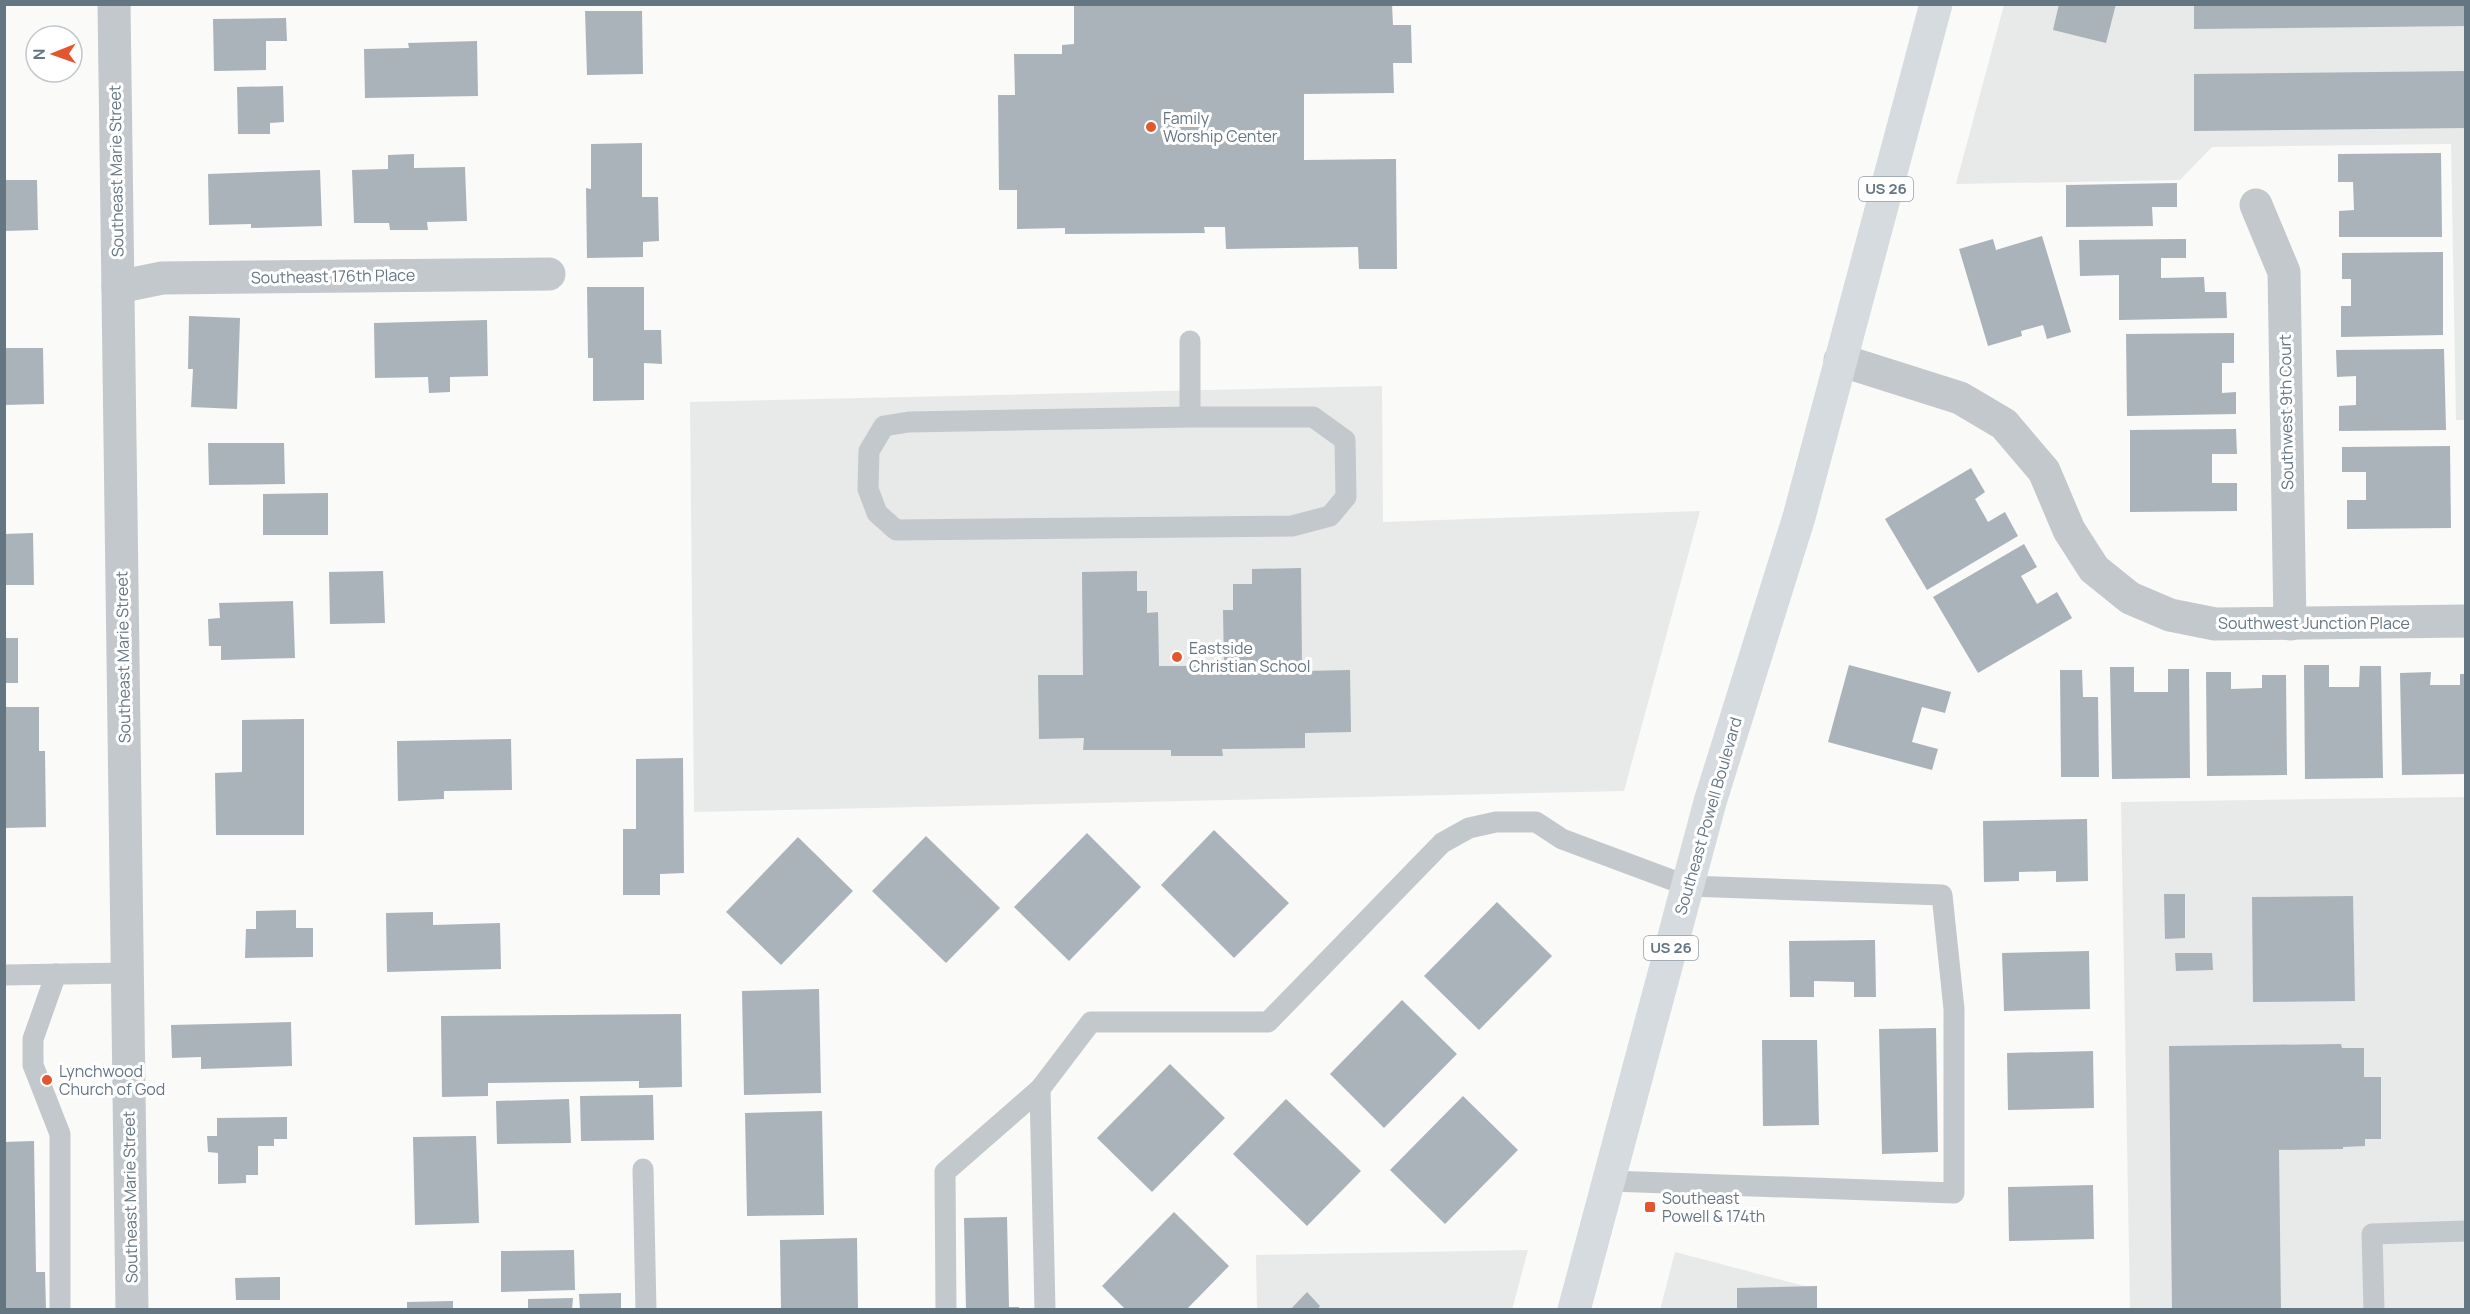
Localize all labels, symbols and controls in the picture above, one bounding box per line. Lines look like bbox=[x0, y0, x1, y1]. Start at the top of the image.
north arrow bbox=[24, 24, 84, 84]
text: N bbox=[28, 48, 50, 60]
street label: Southeast Marie Street bbox=[103, 85, 129, 257]
place label: Family Worship Center bbox=[1163, 107, 1278, 147]
marker: Family Worship Center bbox=[1144, 120, 1158, 134]
road number: US 26 bbox=[1859, 177, 1913, 201]
street label: Southeast 176th Place bbox=[251, 264, 415, 288]
street label: Southwest 9th Court bbox=[2274, 334, 2298, 490]
street label: Southeast Marie Street bbox=[110, 571, 136, 743]
street label: Southwest Junction Place bbox=[2218, 612, 2410, 634]
place label: Eastside Christian School bbox=[1189, 637, 1310, 677]
marker: Eastside Christian School bbox=[1170, 650, 1184, 664]
street label: Southeast Powell Boulevard bbox=[1669, 715, 1747, 917]
road number: US 26 bbox=[1644, 936, 1698, 960]
place label: Lynchwood Church of God bbox=[59, 1060, 165, 1100]
marker: Lynchwood Church of God bbox=[40, 1073, 54, 1087]
street label: Southeast Marie Street bbox=[117, 1111, 143, 1283]
place label: Southeast Powell & 174th bbox=[1662, 1187, 1765, 1227]
marker: Southeast Powell & 174th bbox=[1643, 1200, 1657, 1214]

